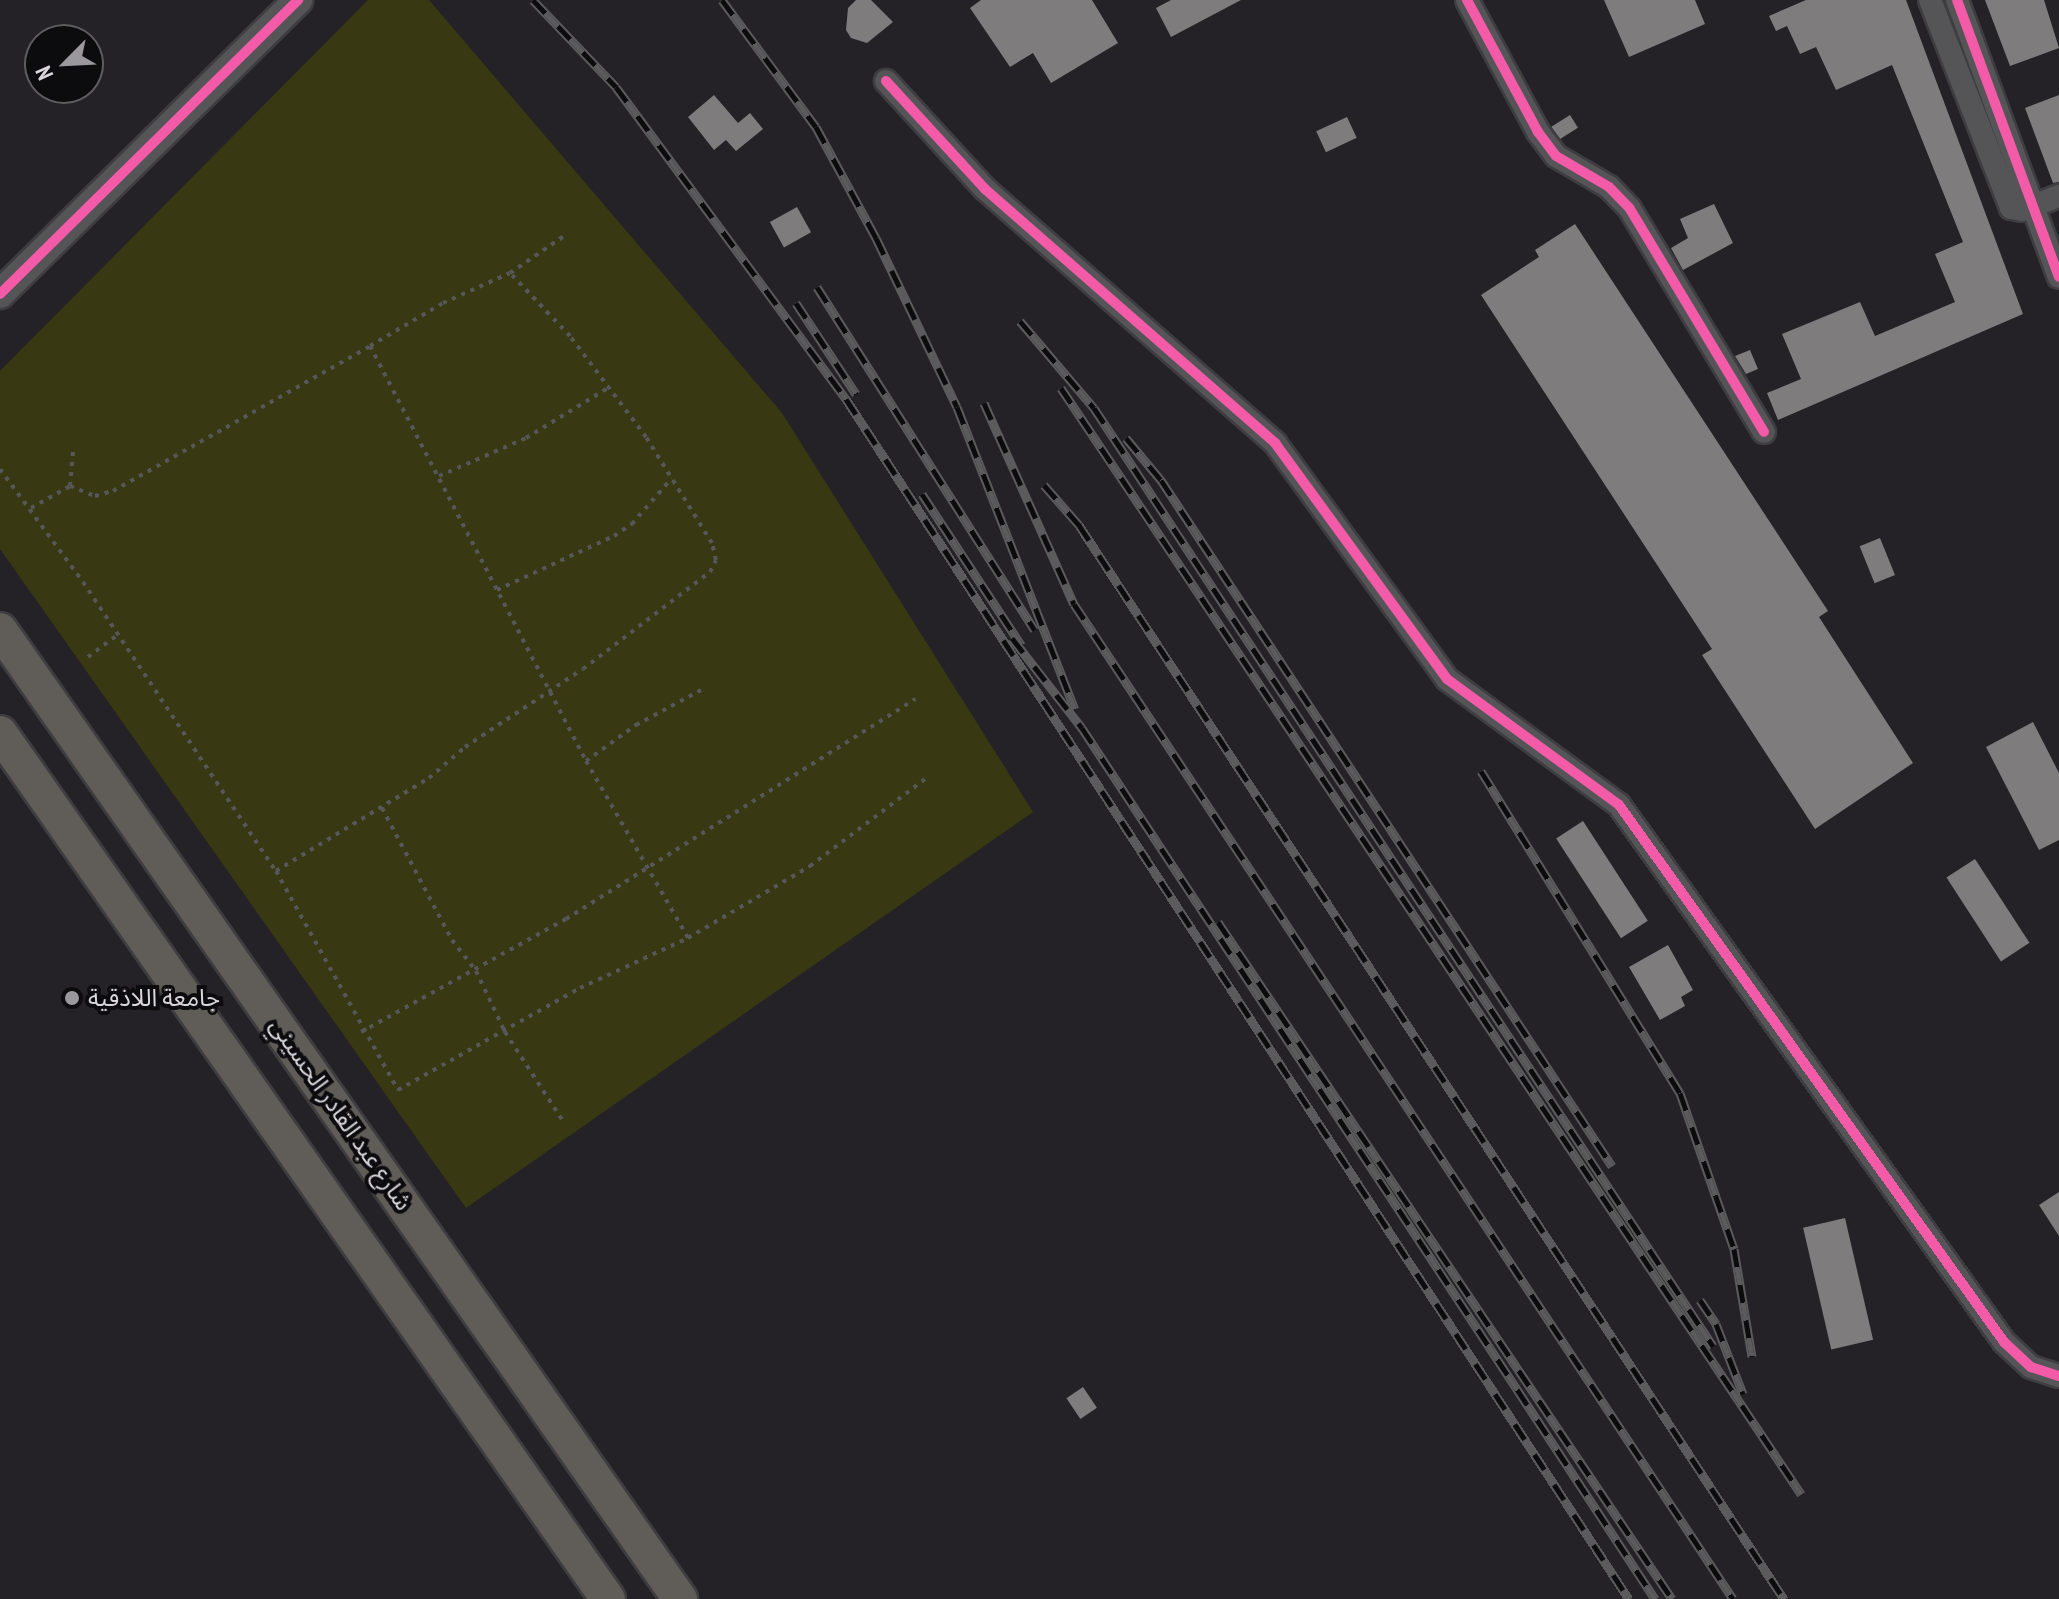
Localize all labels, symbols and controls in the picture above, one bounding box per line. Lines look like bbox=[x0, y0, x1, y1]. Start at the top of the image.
north arrow bbox=[24, 24, 104, 104]
text: N bbox=[29, 62, 59, 84]
place label: جامعة اللاذقية bbox=[88, 984, 220, 1012]
marker: جامعة اللاذقية bbox=[63, 989, 81, 1007]
street label: شارع عبد القادر الحسيني bbox=[264, 1012, 418, 1216]

